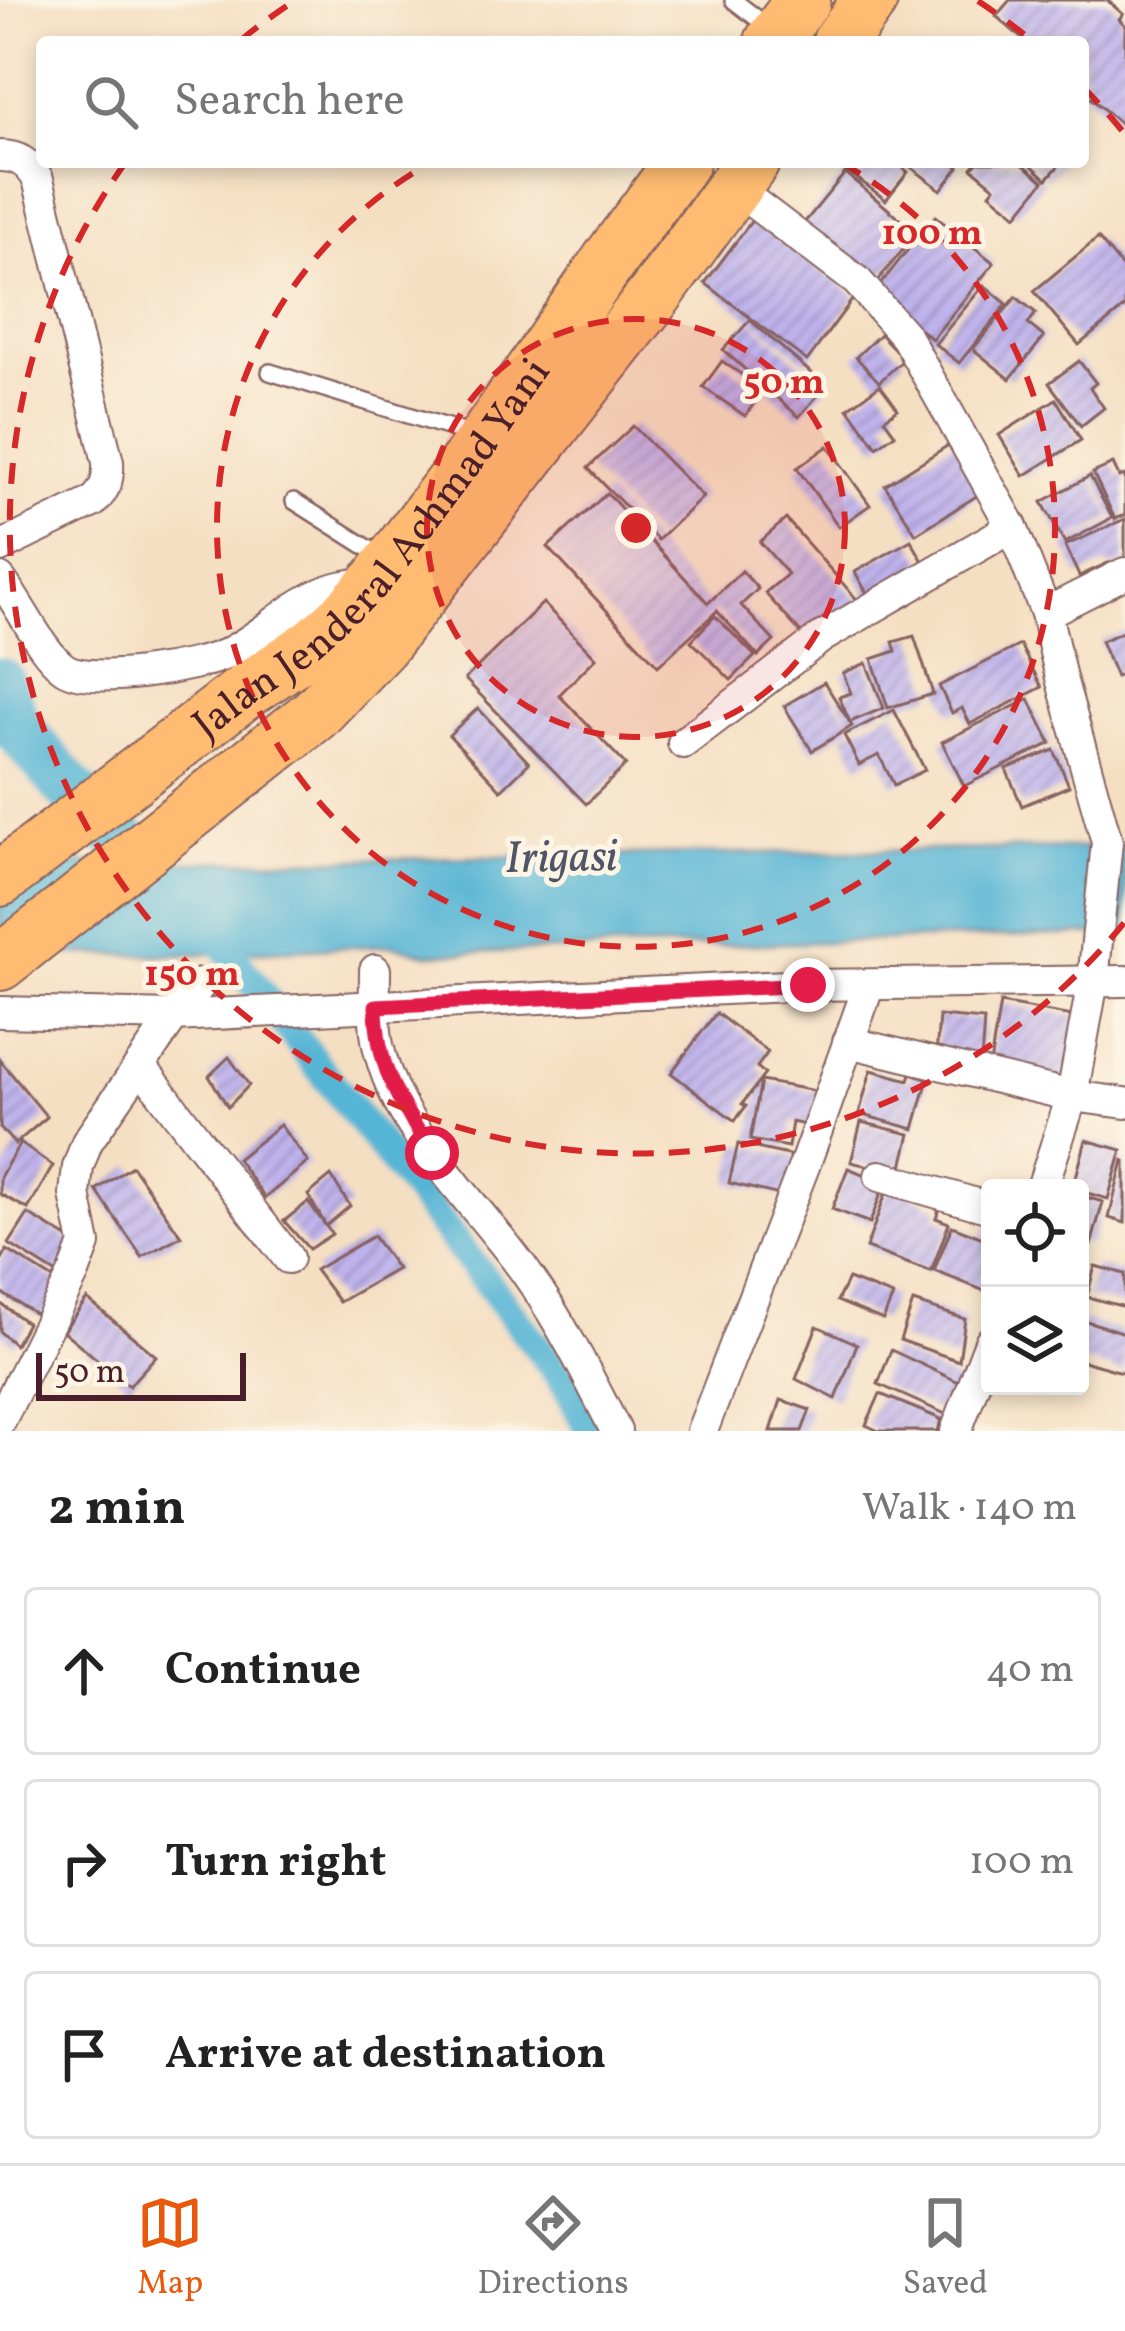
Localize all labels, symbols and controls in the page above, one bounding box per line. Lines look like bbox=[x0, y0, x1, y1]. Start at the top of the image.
search box bbox=[36, 36, 1089, 168]
icon: search bbox=[78, 69, 144, 135]
text: Search here bbox=[174, 71, 405, 134]
text: 100 m bbox=[881, 210, 983, 260]
street label: Jalan Jenderal Achmad Yani bbox=[182, 347, 567, 755]
text: 50 m bbox=[743, 359, 825, 409]
centre of rings bbox=[615, 507, 657, 549]
water label: Irigasi bbox=[504, 827, 619, 892]
text: 150 m bbox=[144, 951, 240, 1001]
route end bbox=[781, 958, 835, 1012]
route start bbox=[405, 1126, 459, 1180]
map controls bbox=[981, 1179, 1089, 1395]
button: locate bbox=[981, 1179, 1089, 1287]
button: layers bbox=[981, 1287, 1089, 1395]
scale bar bbox=[36, 1347, 246, 1400]
text: 50 m bbox=[54, 1351, 125, 1397]
text: 2 min bbox=[48, 1474, 186, 1545]
text: Walk · 140 m bbox=[862, 1482, 1077, 1536]
icon: ahead bbox=[51, 1638, 117, 1704]
text: Continue bbox=[165, 1640, 361, 1703]
text: 40 m bbox=[986, 1644, 1074, 1698]
icon: right bbox=[51, 1830, 117, 1896]
text: Turn right bbox=[165, 1832, 386, 1895]
text: 100 m bbox=[969, 1836, 1074, 1890]
icon: arrive bbox=[51, 2022, 117, 2088]
text: Arrive at destination bbox=[165, 2024, 606, 2087]
tab: Map bbox=[137, 2190, 203, 2308]
tab: Directions bbox=[477, 2190, 629, 2308]
tab: Saved bbox=[903, 2190, 988, 2308]

